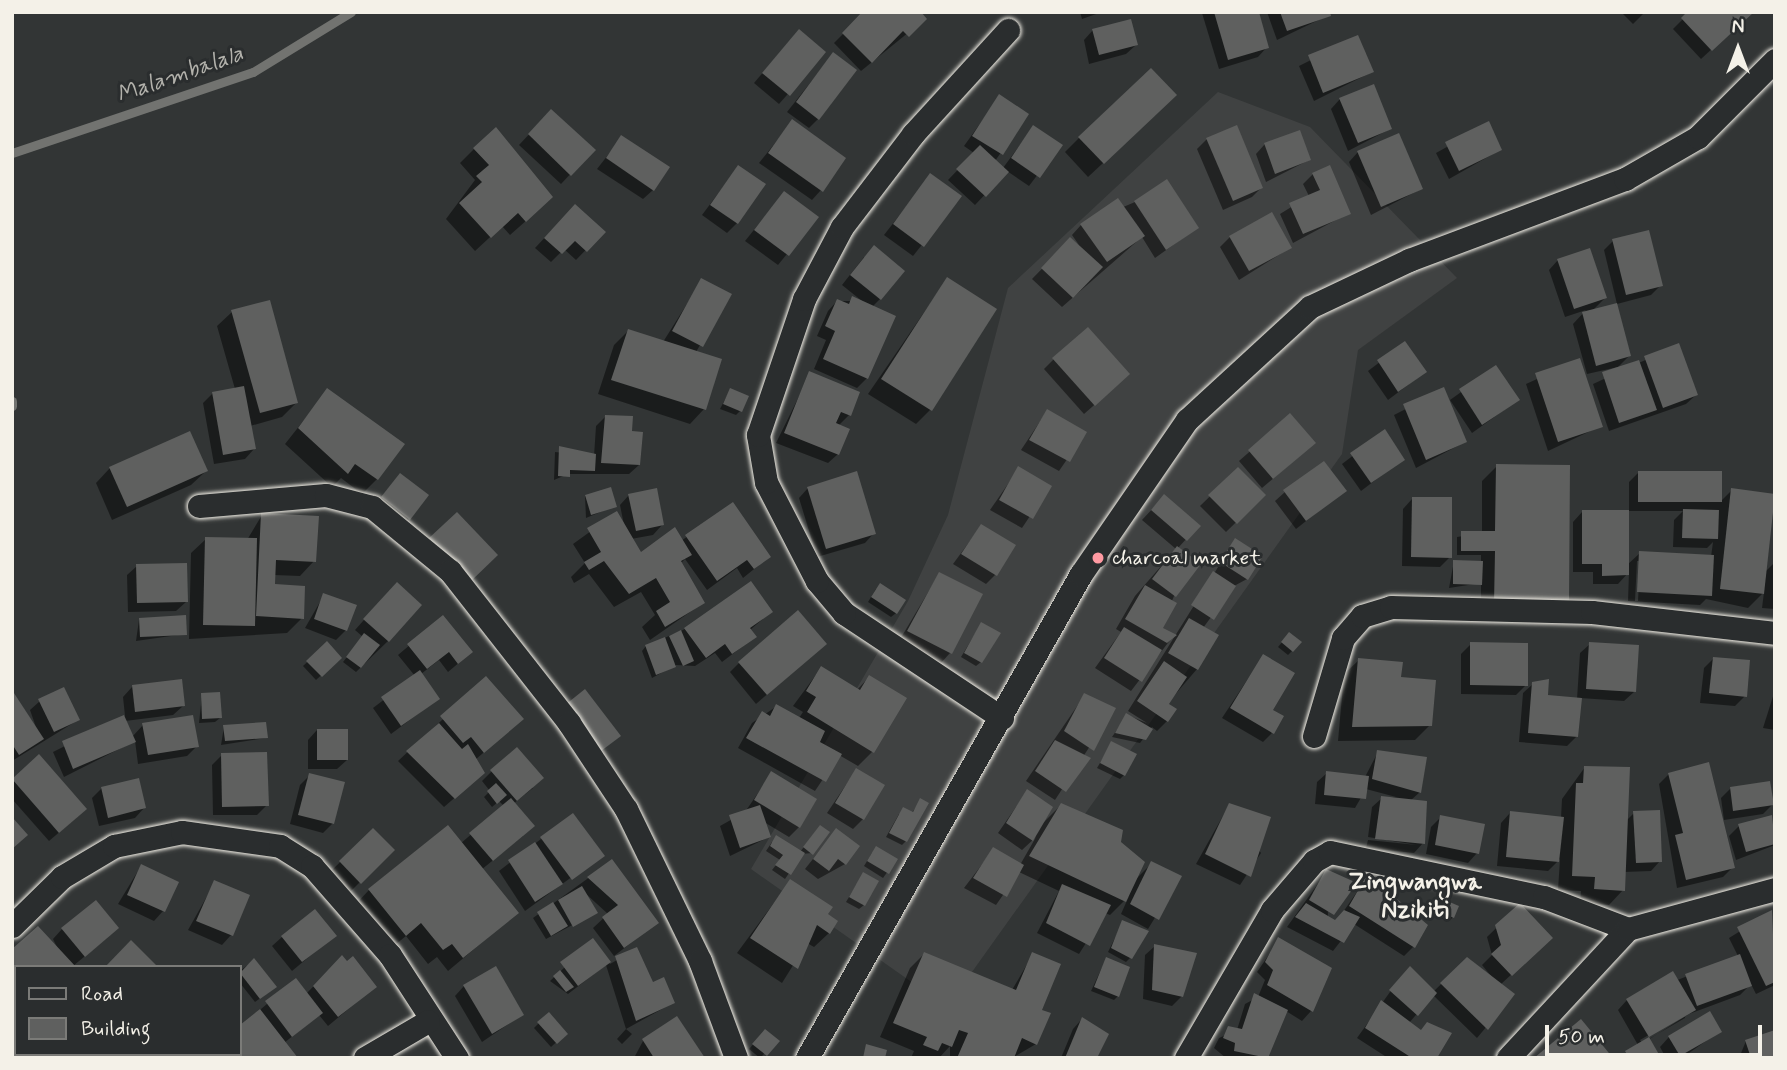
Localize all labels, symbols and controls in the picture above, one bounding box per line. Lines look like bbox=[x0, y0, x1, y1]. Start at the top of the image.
north arrow bbox=[1703, 14, 1773, 84]
text: N bbox=[1732, 15, 1744, 40]
water label: Malambalala bbox=[113, 40, 247, 110]
place label: charcoal market bbox=[1112, 545, 1262, 571]
marker: charcoal market bbox=[1090, 550, 1106, 566]
district label: Zingwangwa Nzikiti bbox=[1348, 869, 1482, 925]
legend bbox=[14, 965, 242, 1056]
text: Road bbox=[81, 980, 123, 1008]
scale bar bbox=[1549, 1010, 1766, 1054]
text: Building bbox=[81, 1015, 151, 1043]
text: 50 m bbox=[1558, 1023, 1605, 1051]

